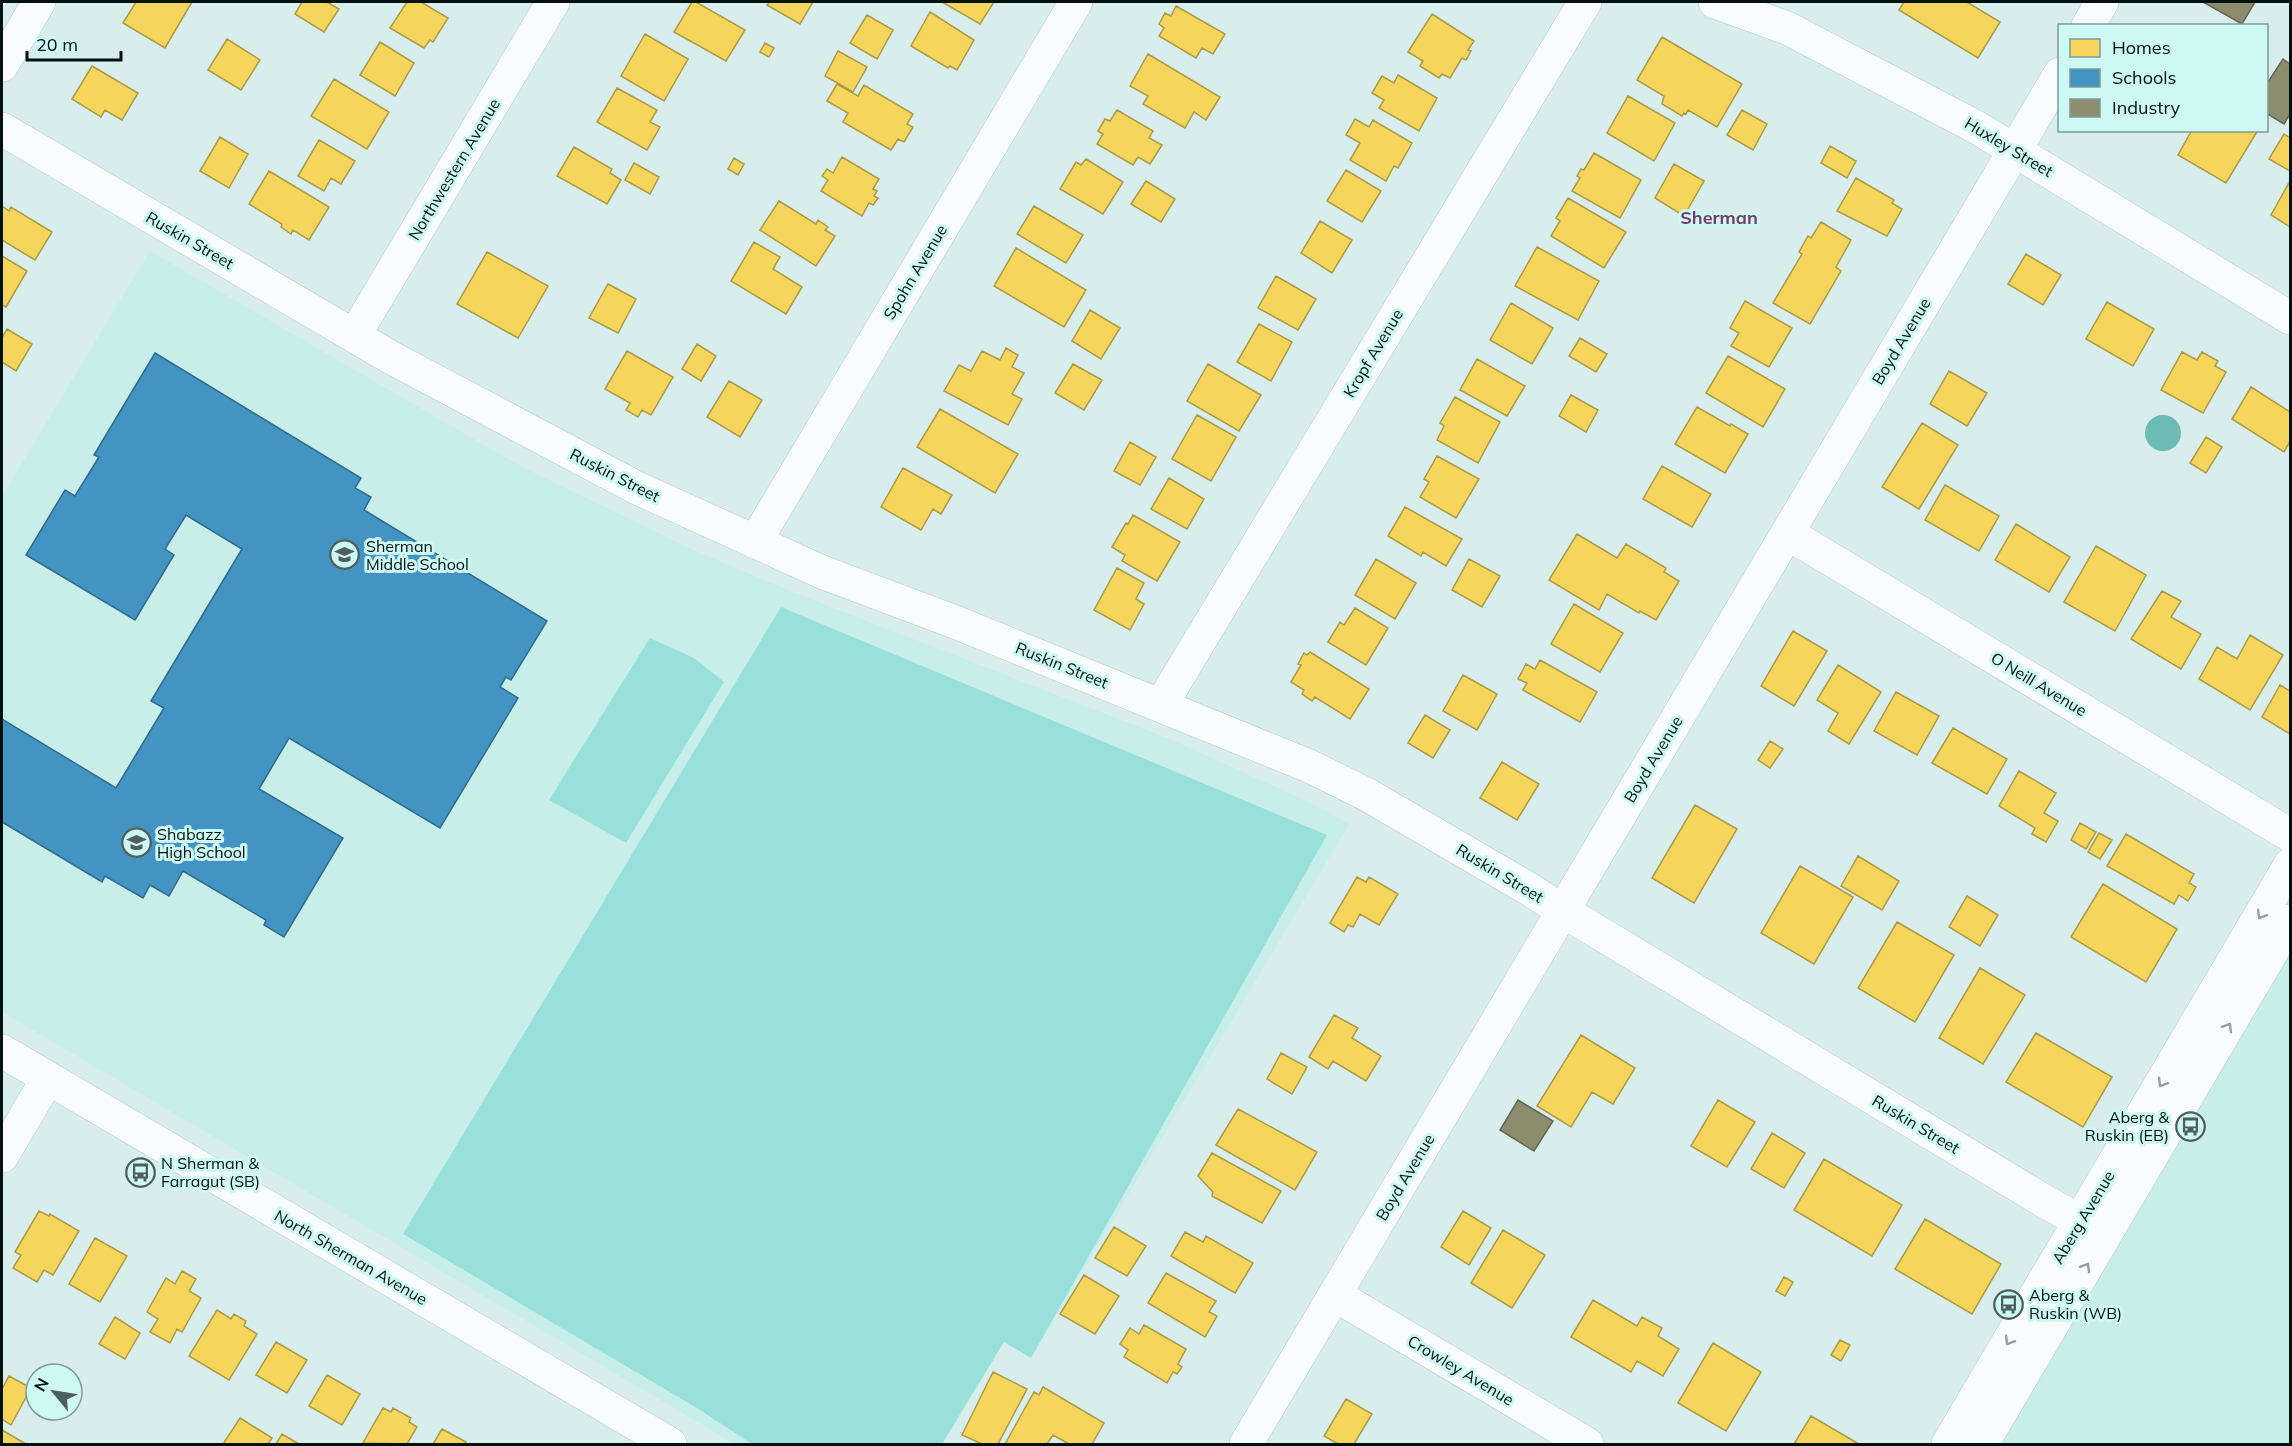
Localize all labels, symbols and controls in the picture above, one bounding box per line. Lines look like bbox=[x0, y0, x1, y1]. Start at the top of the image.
scale bar bbox=[27, 24, 122, 62]
legend bbox=[2058, 24, 2268, 132]
text: 20 m bbox=[36, 33, 78, 56]
text: Homes bbox=[2112, 36, 2171, 59]
text: Schools bbox=[2112, 66, 2177, 89]
street label: Northwestern Avenue bbox=[404, 94, 504, 244]
text: Industry bbox=[2112, 96, 2181, 119]
street label: Huxley Street bbox=[1961, 113, 2057, 181]
district label: Sherman bbox=[1680, 206, 1758, 229]
street label: Ruskin Street bbox=[143, 207, 238, 273]
street label: Spohn Avenue bbox=[879, 221, 951, 323]
street label: Boyd Avenue bbox=[1867, 294, 1935, 388]
street label: Kropf Avenue bbox=[1339, 305, 1407, 401]
street label: Ruskin Street bbox=[567, 444, 664, 506]
place label: Sherman Middle School bbox=[366, 536, 469, 574]
school or university icon: Sherman Middle School bbox=[329, 539, 361, 571]
street label: Ruskin Street bbox=[1013, 637, 1112, 693]
street label: O Neill Avenue bbox=[1987, 647, 2091, 721]
street label: Boyd Avenue bbox=[1619, 712, 1687, 806]
place label: Shabazz High School bbox=[157, 824, 246, 862]
school or university icon: Shabazz High School bbox=[120, 827, 152, 859]
street label: Ruskin Street bbox=[1453, 839, 1548, 907]
one-way arrow bbox=[2256, 909, 2268, 919]
one-way arrow bbox=[2221, 1023, 2232, 1033]
one-way arrow bbox=[2157, 1077, 2169, 1087]
street label: Ruskin Street bbox=[1869, 1090, 1964, 1158]
place label: Aberg & Ruskin (EB) bbox=[2085, 1107, 2169, 1145]
bus stop icon: Aberg & Ruskin (EB) bbox=[2174, 1110, 2206, 1142]
street label: Boyd Avenue bbox=[1371, 1130, 1439, 1224]
place label: N Sherman & Farragut (SB) bbox=[161, 1153, 260, 1191]
bus stop icon: N Sherman & Farragut (SB) bbox=[124, 1156, 156, 1188]
street label: Aberg Avenue bbox=[2047, 1167, 2119, 1267]
street label: North Sherman Avenue bbox=[271, 1205, 431, 1309]
one-way arrow bbox=[2078, 1263, 2090, 1273]
place label: Aberg & Ruskin (WB) bbox=[2029, 1285, 2122, 1323]
bus stop icon: Aberg & Ruskin (WB) bbox=[1992, 1288, 2024, 1320]
street label: Crowley Avenue bbox=[1404, 1330, 1518, 1410]
one-way arrow bbox=[2005, 1335, 2016, 1345]
north arrow bbox=[24, 1362, 84, 1422]
text: N bbox=[29, 1374, 53, 1395]

